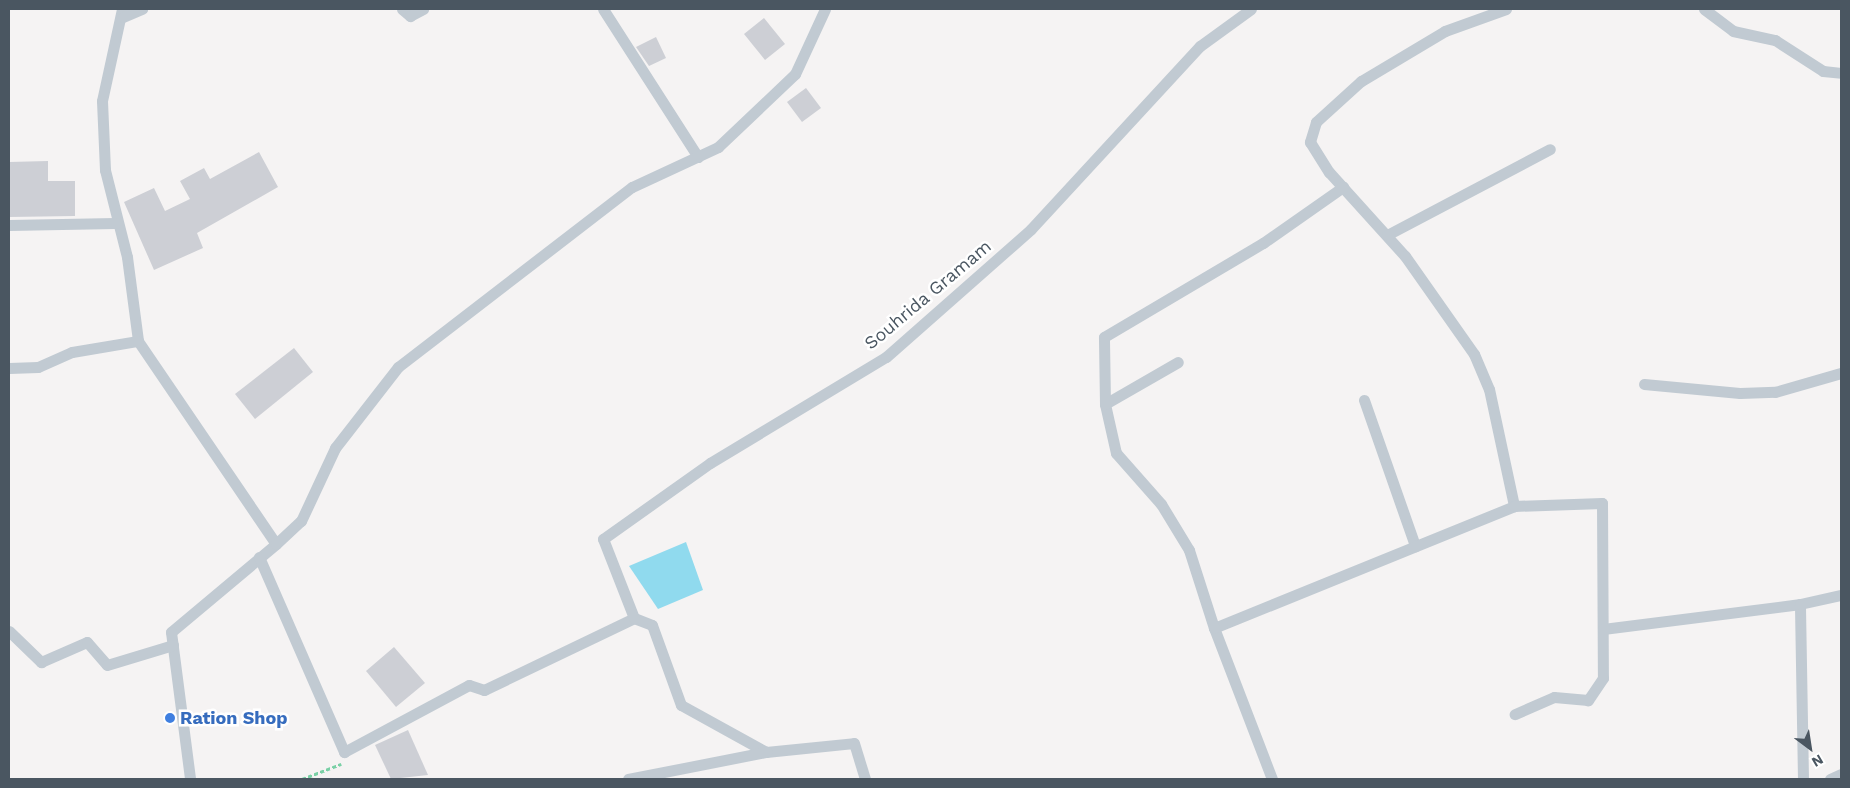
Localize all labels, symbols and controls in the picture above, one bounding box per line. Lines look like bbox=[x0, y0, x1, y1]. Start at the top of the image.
street label: Souhrida Gramam bbox=[860, 236, 996, 354]
place label: Ration Shop bbox=[180, 707, 287, 729]
marker: Ration Shop bbox=[164, 712, 176, 724]
north arrow bbox=[1785, 723, 1835, 773]
text: N bbox=[1809, 751, 1826, 770]

